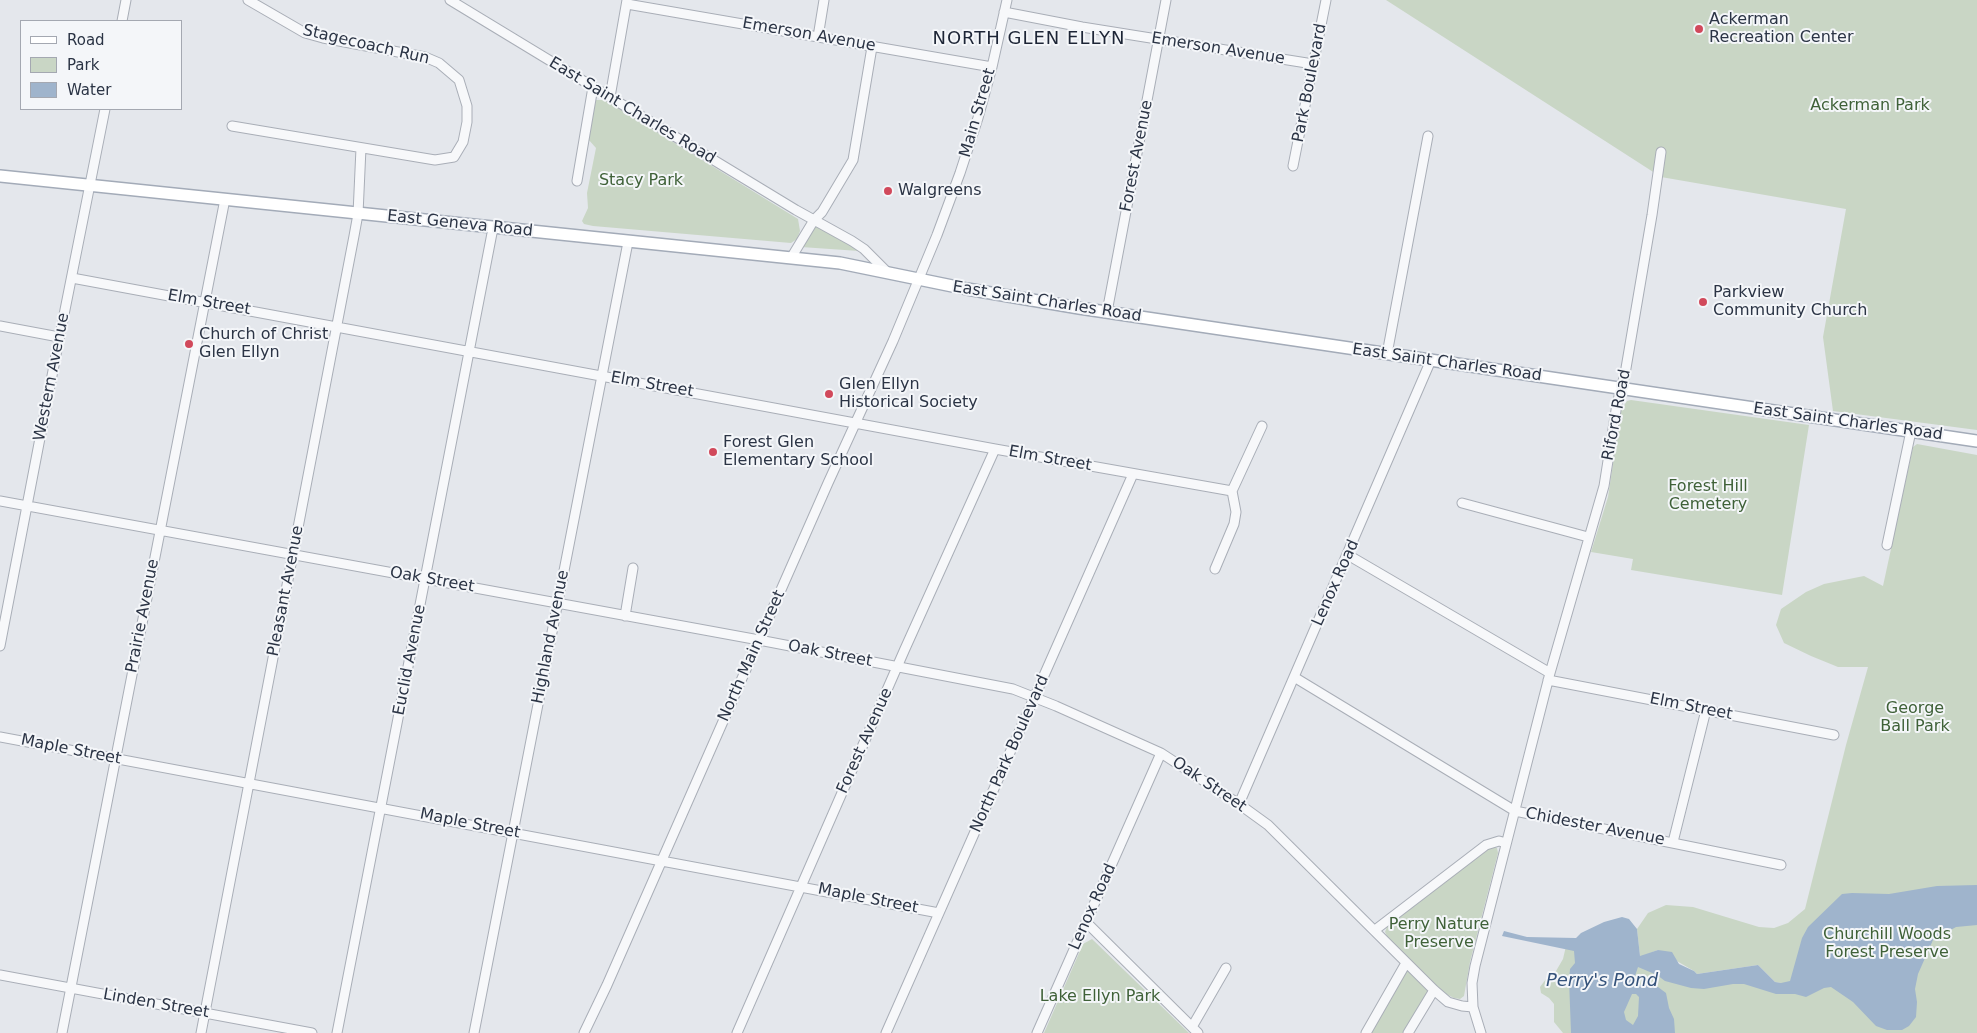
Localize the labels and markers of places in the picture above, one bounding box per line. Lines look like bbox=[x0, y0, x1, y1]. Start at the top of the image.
place label: Ackerman Recreation Center bbox=[1709, 10, 1854, 48]
marker: Ackerman Recreation Center bbox=[1693, 23, 1705, 35]
place label: Walgreens bbox=[898, 181, 982, 201]
marker: Walgreens bbox=[882, 185, 894, 197]
place label: Parkview Community Church bbox=[1713, 283, 1867, 321]
marker: Parkview Community Church bbox=[1697, 296, 1709, 308]
place label: Church of Christ Glen Ellyn bbox=[199, 325, 328, 363]
marker: Church of Christ Glen Ellyn bbox=[183, 338, 195, 350]
place label: Glen Ellyn Historical Society bbox=[839, 375, 978, 413]
marker: Glen Ellyn Historical Society bbox=[823, 388, 835, 400]
place label: Forest Glen Elementary School bbox=[723, 433, 873, 471]
marker: Forest Glen Elementary School bbox=[707, 446, 719, 458]

